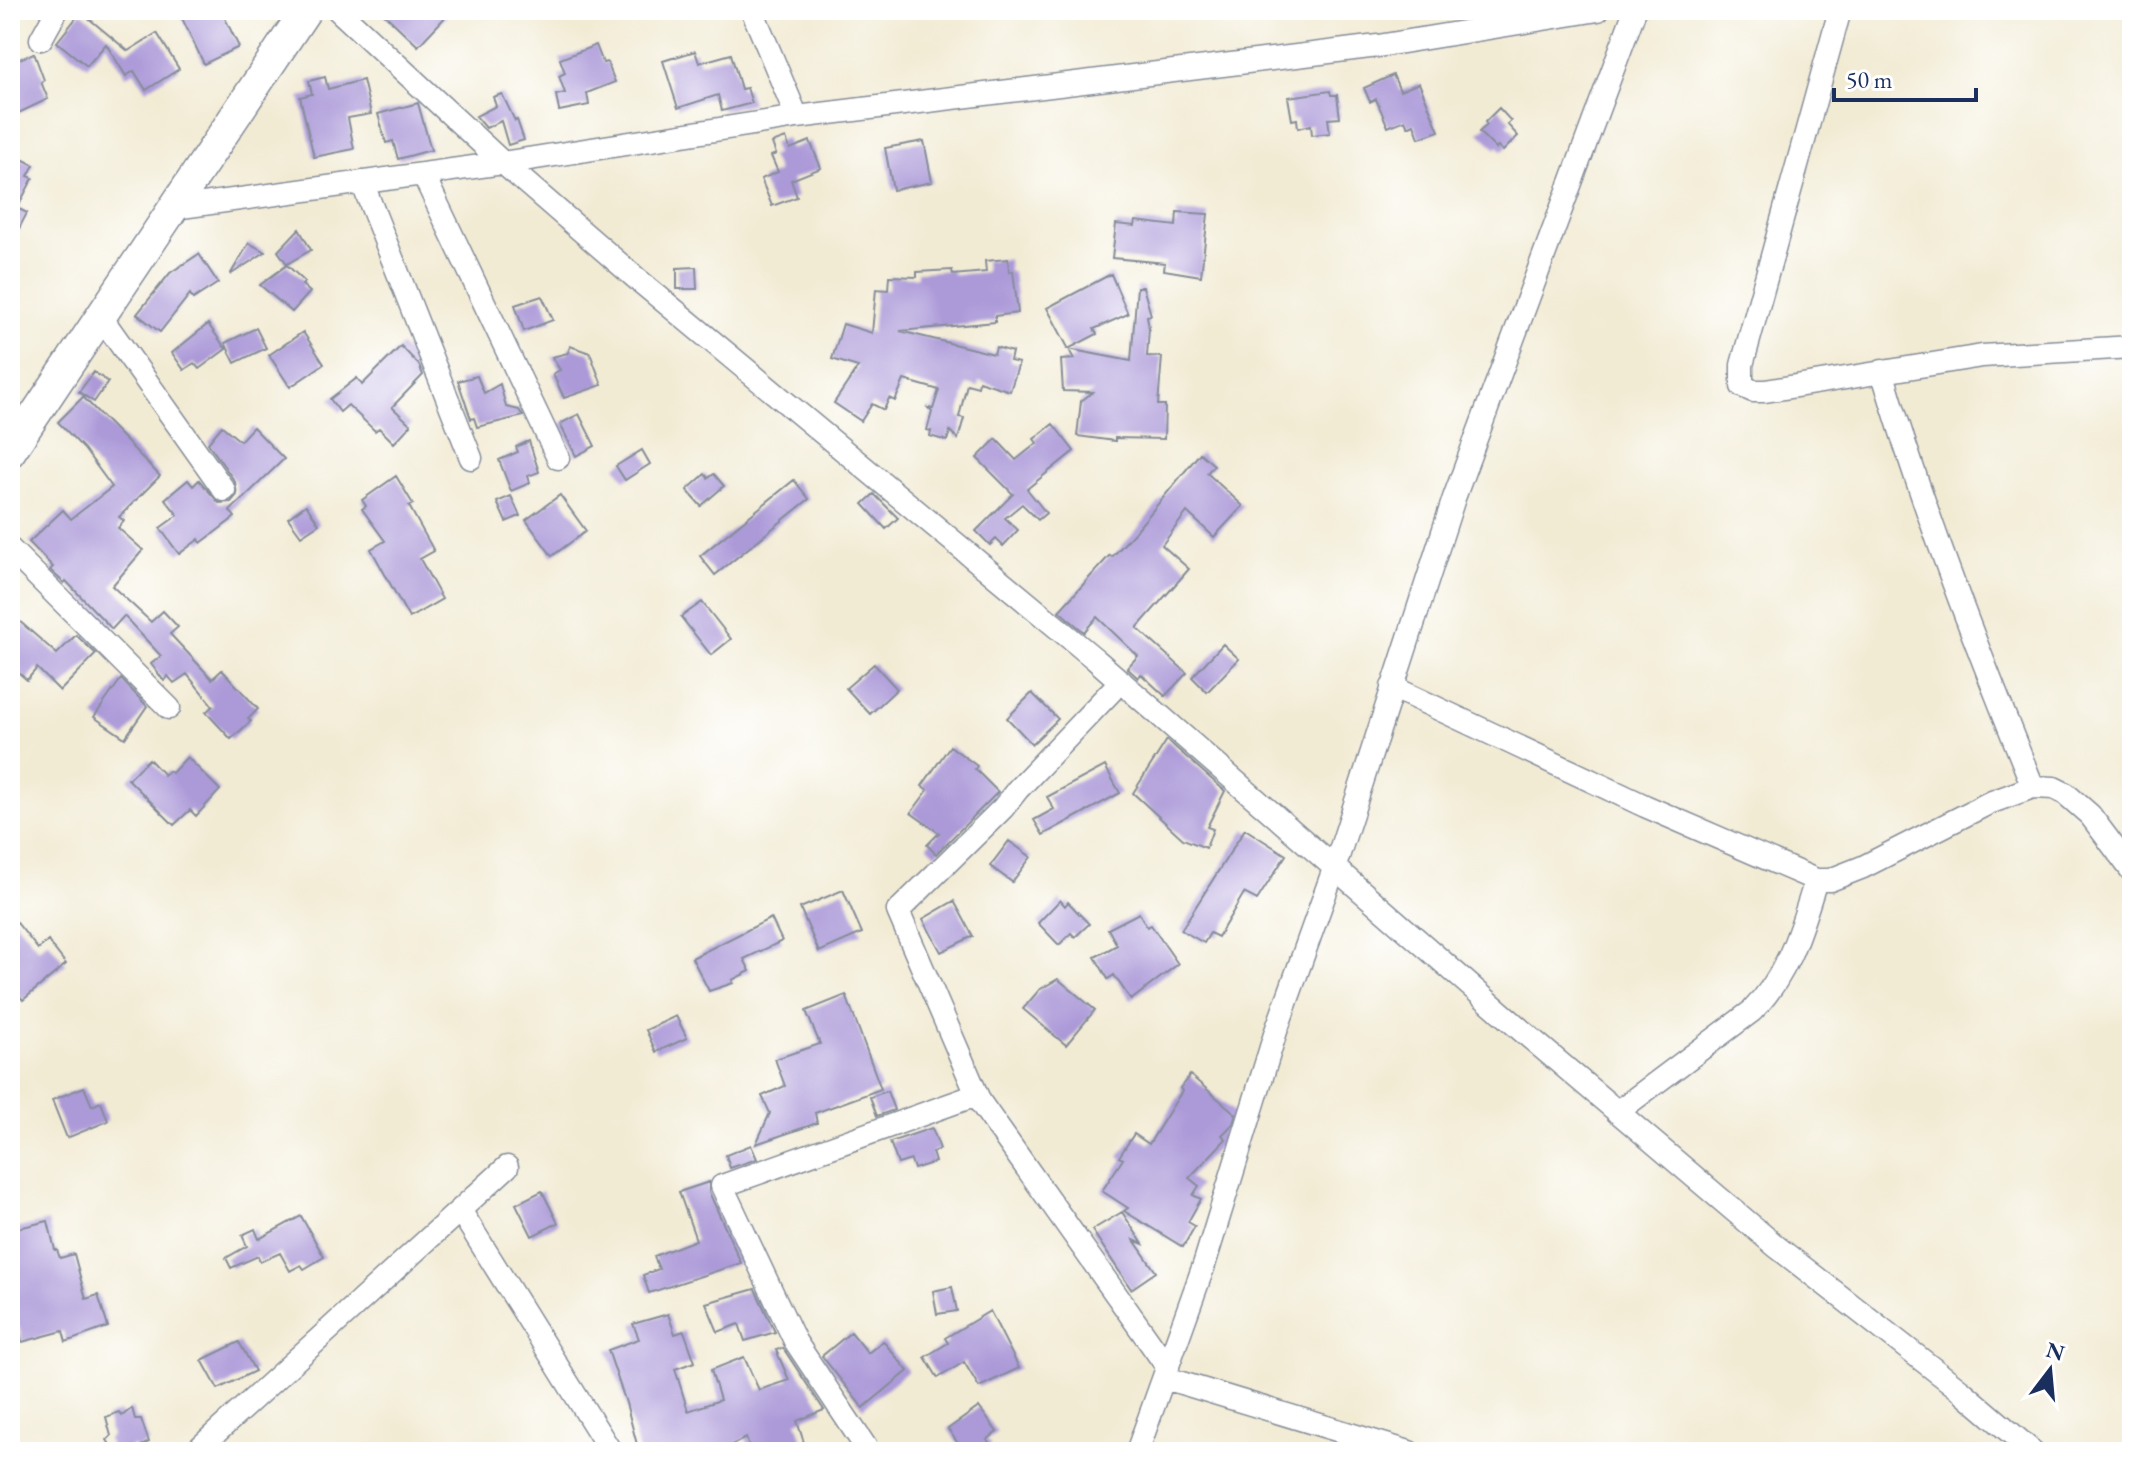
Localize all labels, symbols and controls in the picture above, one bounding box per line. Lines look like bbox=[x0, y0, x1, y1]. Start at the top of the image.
scale bar bbox=[1834, 52, 1976, 102]
text: 50 m bbox=[1846, 64, 1893, 95]
north arrow bbox=[2010, 1330, 2090, 1410]
text: N bbox=[2043, 1335, 2068, 1368]

